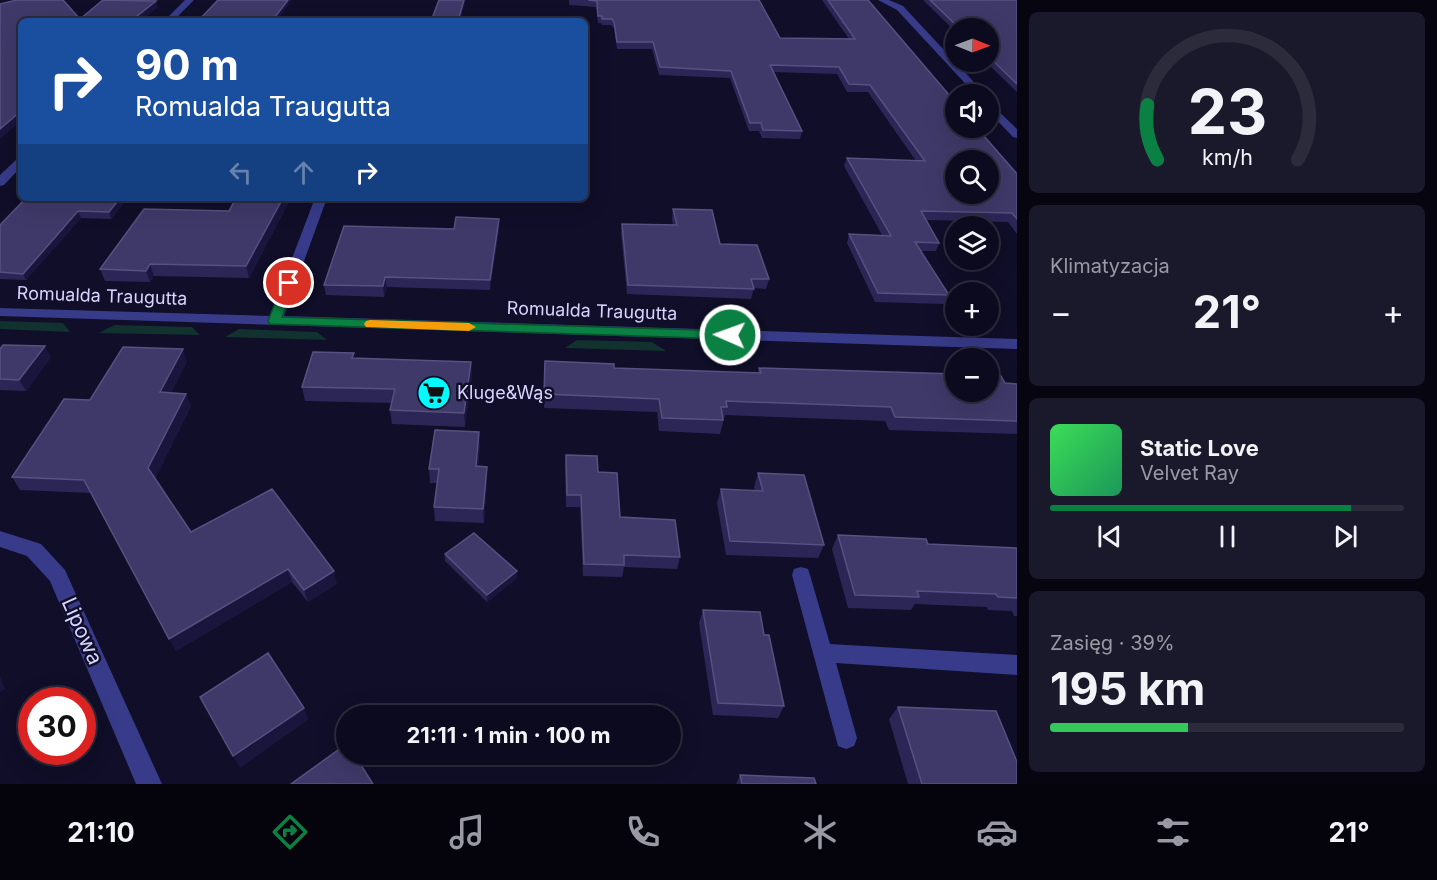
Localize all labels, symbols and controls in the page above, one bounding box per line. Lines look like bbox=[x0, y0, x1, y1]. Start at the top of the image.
north arrow bbox=[945, 18, 999, 72]
map controls bbox=[945, 18, 999, 402]
text: 90 m bbox=[135, 39, 239, 90]
icon: right bbox=[36, 42, 114, 120]
text: 23 bbox=[1187, 74, 1267, 149]
button: sound bbox=[945, 84, 999, 138]
text: Romualda Traugutta bbox=[135, 90, 391, 123]
text: km/h bbox=[1202, 144, 1252, 170]
button: search bbox=[945, 150, 999, 204]
icon: left bbox=[224, 156, 257, 189]
icon: ahead bbox=[287, 156, 320, 189]
icon: right bbox=[350, 156, 383, 189]
button: layers bbox=[945, 216, 999, 270]
text: Klimatyzacja bbox=[1050, 254, 1170, 278]
pin bbox=[263, 257, 314, 308]
icon: arrive bbox=[272, 266, 305, 299]
street label: Romualda Traugutta bbox=[16, 282, 188, 309]
button: + bbox=[945, 282, 999, 336]
text: 21° bbox=[1193, 284, 1261, 339]
text: − bbox=[1050, 292, 1072, 332]
text: + bbox=[1382, 292, 1404, 332]
street label: Romualda Traugutta bbox=[506, 297, 678, 324]
position arrow bbox=[698, 303, 762, 367]
button: − bbox=[945, 348, 999, 402]
supermarket icon: Kluge&Wąs bbox=[416, 375, 452, 411]
place label: Kluge&Wąs bbox=[457, 382, 553, 403]
text: Static Love bbox=[1140, 435, 1259, 461]
text: Velvet Ray bbox=[1140, 461, 1239, 485]
icon: previous bbox=[1093, 520, 1126, 553]
icon: pause bbox=[1211, 520, 1244, 553]
icon: next bbox=[1329, 520, 1362, 553]
street label: Lipowa bbox=[57, 593, 108, 668]
text: Zasięg · 39% bbox=[1050, 631, 1175, 655]
text: 195 km bbox=[1050, 661, 1205, 716]
speed limit sign: 30 bbox=[18, 687, 96, 765]
text: 21:11 · 1 min · 100 m bbox=[406, 722, 611, 748]
icon: directions bbox=[269, 811, 311, 853]
icon: music bbox=[446, 811, 488, 853]
icon: phone bbox=[622, 811, 664, 853]
icon: climate bbox=[799, 811, 841, 853]
icon: car bbox=[976, 811, 1018, 853]
icon: filters bbox=[1152, 811, 1194, 853]
text: 21:10 bbox=[67, 816, 135, 849]
text: 21° bbox=[1329, 816, 1370, 849]

